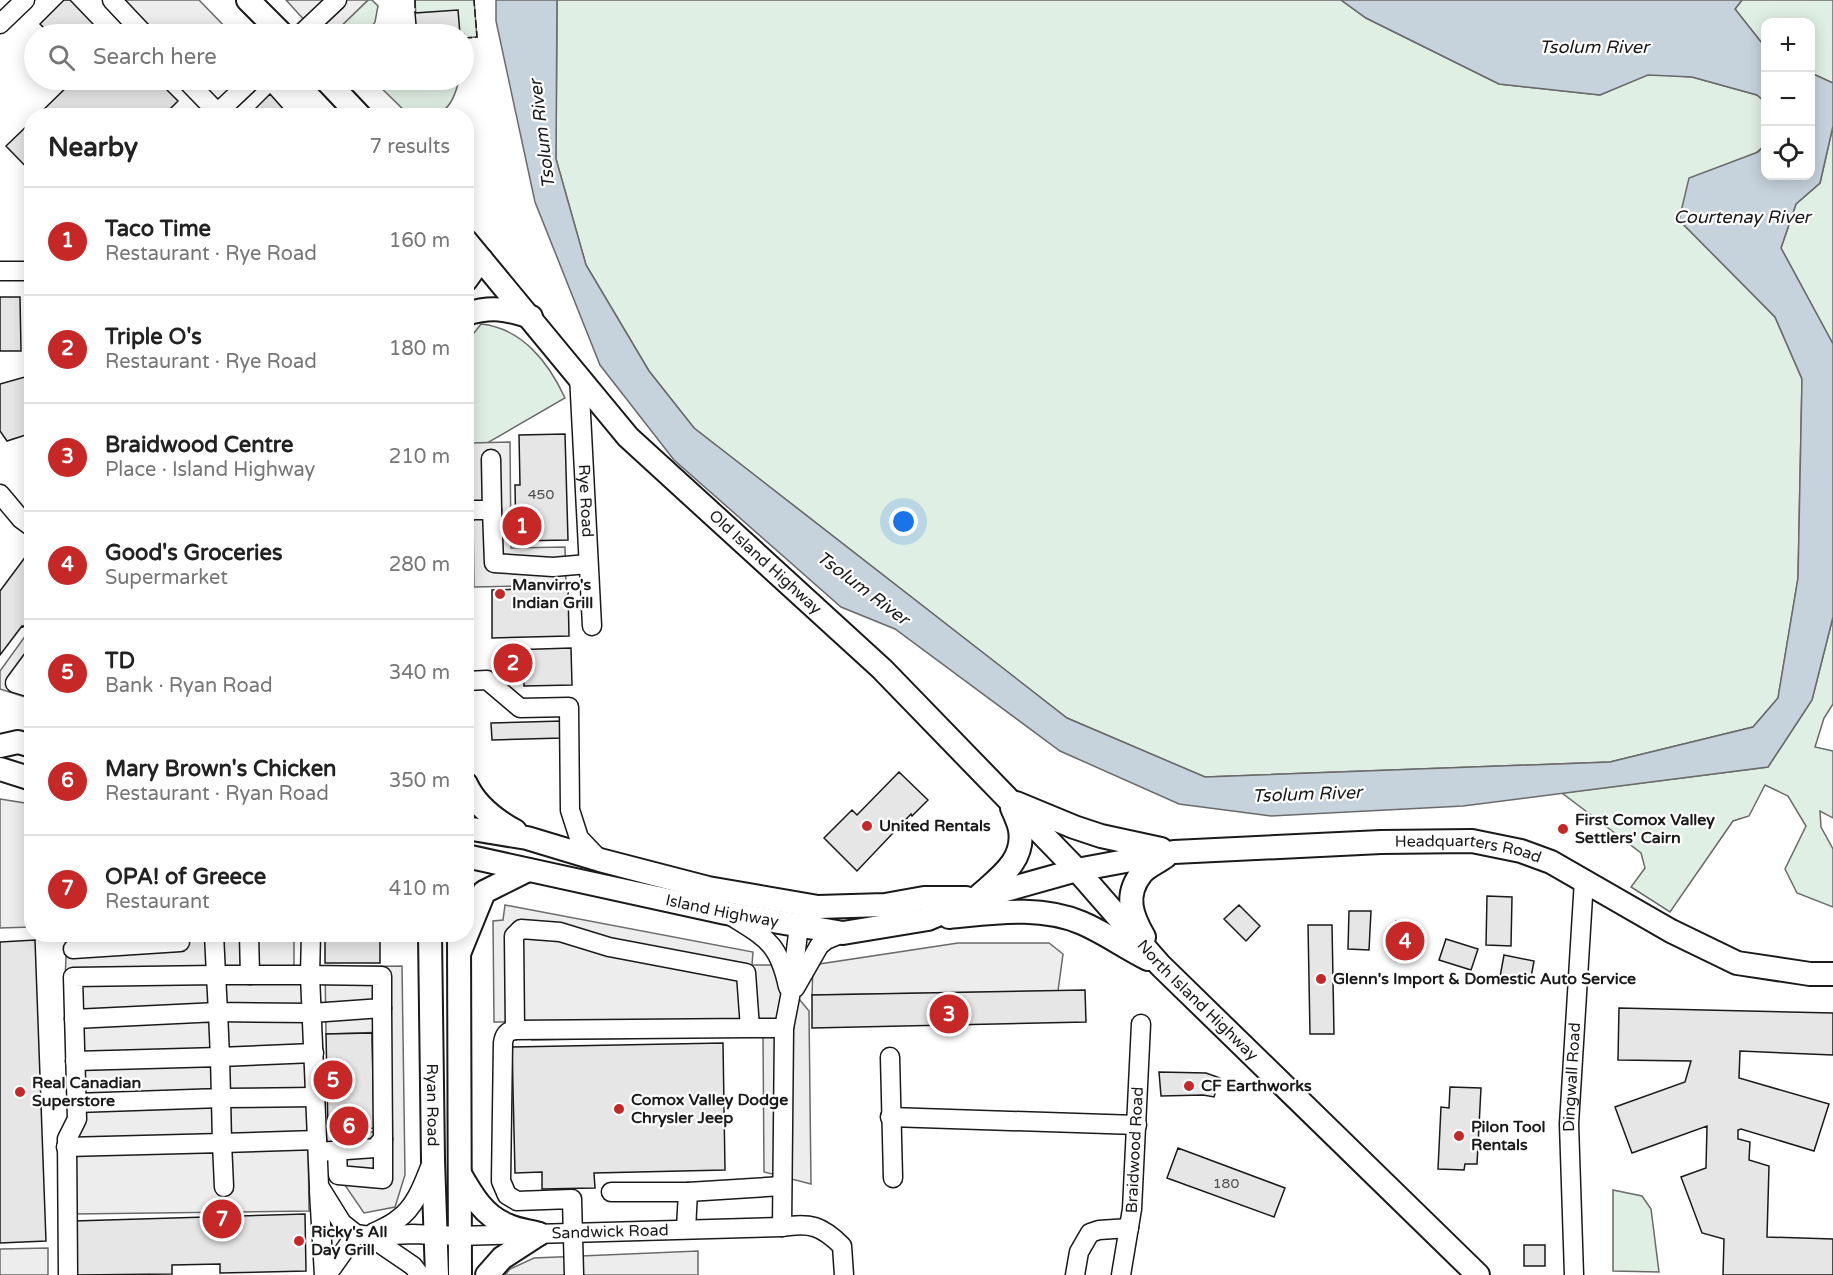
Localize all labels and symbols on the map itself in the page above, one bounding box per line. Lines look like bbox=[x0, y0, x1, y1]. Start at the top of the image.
water label: Tsolum River bbox=[1539, 36, 1651, 58]
water label: Tsolum River bbox=[524, 76, 560, 190]
water label: Courtenay River bbox=[1673, 206, 1813, 228]
street label: Rye Road bbox=[574, 464, 597, 538]
house number: 450 bbox=[528, 486, 554, 503]
pin: 1 bbox=[502, 504, 542, 548]
street label: Old Island Highway bbox=[705, 506, 826, 619]
your location bbox=[889, 507, 918, 536]
water label: Tsolum River bbox=[813, 546, 915, 631]
place label: Manvirro's Indian Grill bbox=[512, 575, 593, 613]
marker: Manvirro's Indian Grill bbox=[493, 587, 507, 601]
pin: 2 bbox=[494, 640, 532, 686]
water label: Tsolum River bbox=[1252, 781, 1364, 807]
place label: First Comox Valley Settlers' Cairn bbox=[1575, 810, 1715, 848]
place label: United Rentals bbox=[879, 816, 991, 836]
marker: United Rentals bbox=[860, 819, 874, 833]
marker: First Comox Valley Settlers' Cairn bbox=[1556, 822, 1570, 836]
street label: Headquarters Road bbox=[1395, 831, 1544, 868]
street label: Island Highway bbox=[664, 890, 781, 932]
pin: 4 bbox=[1386, 918, 1424, 964]
street label: North Island Highway bbox=[1133, 936, 1263, 1065]
place label: Glenn's Import & Domestic Auto Service bbox=[1333, 969, 1636, 989]
marker: Glenn's Import & Domestic Auto Service bbox=[1314, 972, 1328, 986]
pin: 3 bbox=[930, 992, 968, 1036]
street label: Dingwall Road bbox=[1559, 1022, 1585, 1132]
pin: 5 bbox=[314, 1058, 352, 1102]
street label: Ryan Road bbox=[422, 1063, 443, 1147]
place label: Real Canadian Superstore bbox=[32, 1073, 141, 1111]
place label: CF Earthworks bbox=[1201, 1076, 1312, 1096]
marker: CF Earthworks bbox=[1182, 1079, 1196, 1093]
marker: Real Canadian Superstore bbox=[13, 1085, 27, 1099]
street label: Braidwood Road bbox=[1122, 1086, 1148, 1214]
place label: Comox Valley Dodge Chrysler Jeep bbox=[631, 1090, 788, 1128]
marker: Comox Valley Dodge Chrysler Jeep bbox=[612, 1102, 626, 1116]
pin: 6 bbox=[330, 1104, 368, 1148]
place label: Pilon Tool Rentals bbox=[1471, 1117, 1545, 1155]
marker: Pilon Tool Rentals bbox=[1452, 1129, 1466, 1143]
house number: 180 bbox=[1213, 1175, 1239, 1192]
pin: 7 bbox=[202, 1196, 242, 1242]
street label: Sandwick Road bbox=[551, 1220, 669, 1243]
place label: Ricky's All Day Grill bbox=[311, 1222, 387, 1260]
marker: Ricky's All Day Grill bbox=[292, 1234, 306, 1248]

